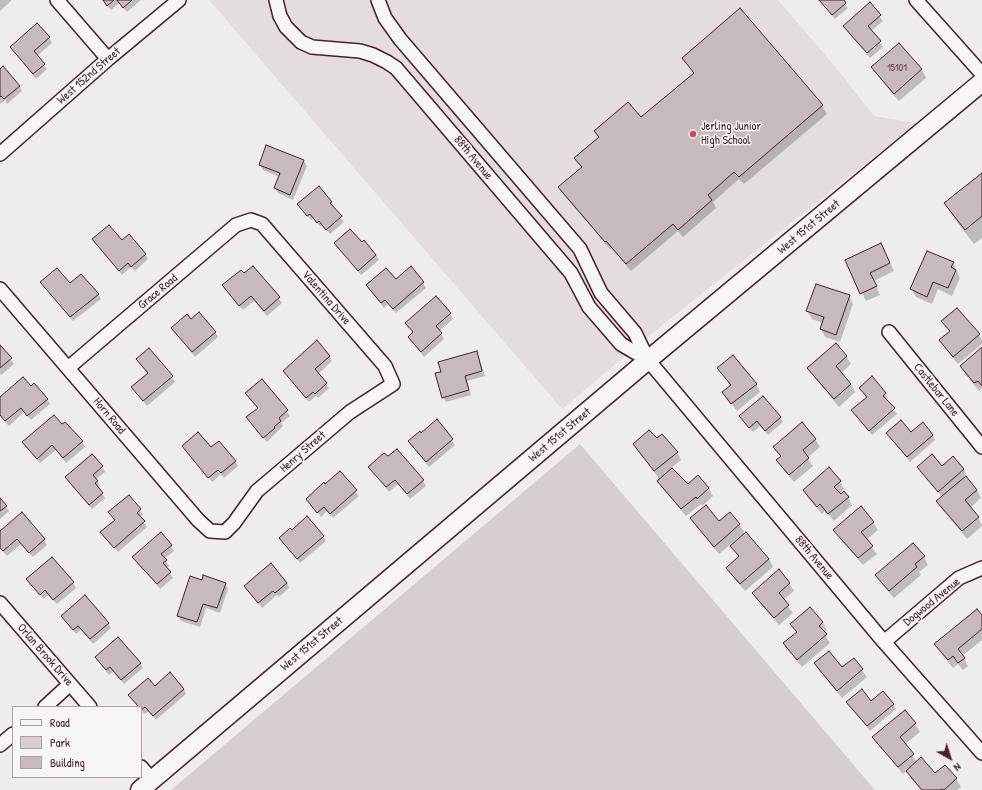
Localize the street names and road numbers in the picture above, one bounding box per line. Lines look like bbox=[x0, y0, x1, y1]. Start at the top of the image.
street label: West 152nd Street bbox=[54, 44, 124, 108]
street label: 88th Avenue bbox=[451, 133, 495, 183]
street label: West 151st Street bbox=[775, 197, 843, 257]
street label: Valentina Drive bbox=[299, 268, 353, 328]
street label: Grace Road bbox=[135, 271, 181, 313]
street label: Castlebar Lane bbox=[910, 360, 962, 420]
street label: Horn Road bbox=[90, 395, 128, 437]
street label: West 151st Street bbox=[526, 405, 594, 465]
street label: Henry Street bbox=[277, 428, 329, 476]
street label: 88th Avenue bbox=[792, 533, 836, 583]
street label: Dogwood Avenue bbox=[901, 575, 963, 629]
street label: West 151st Street bbox=[278, 614, 346, 674]
street label: Orlan Brook Drive bbox=[14, 621, 76, 689]

